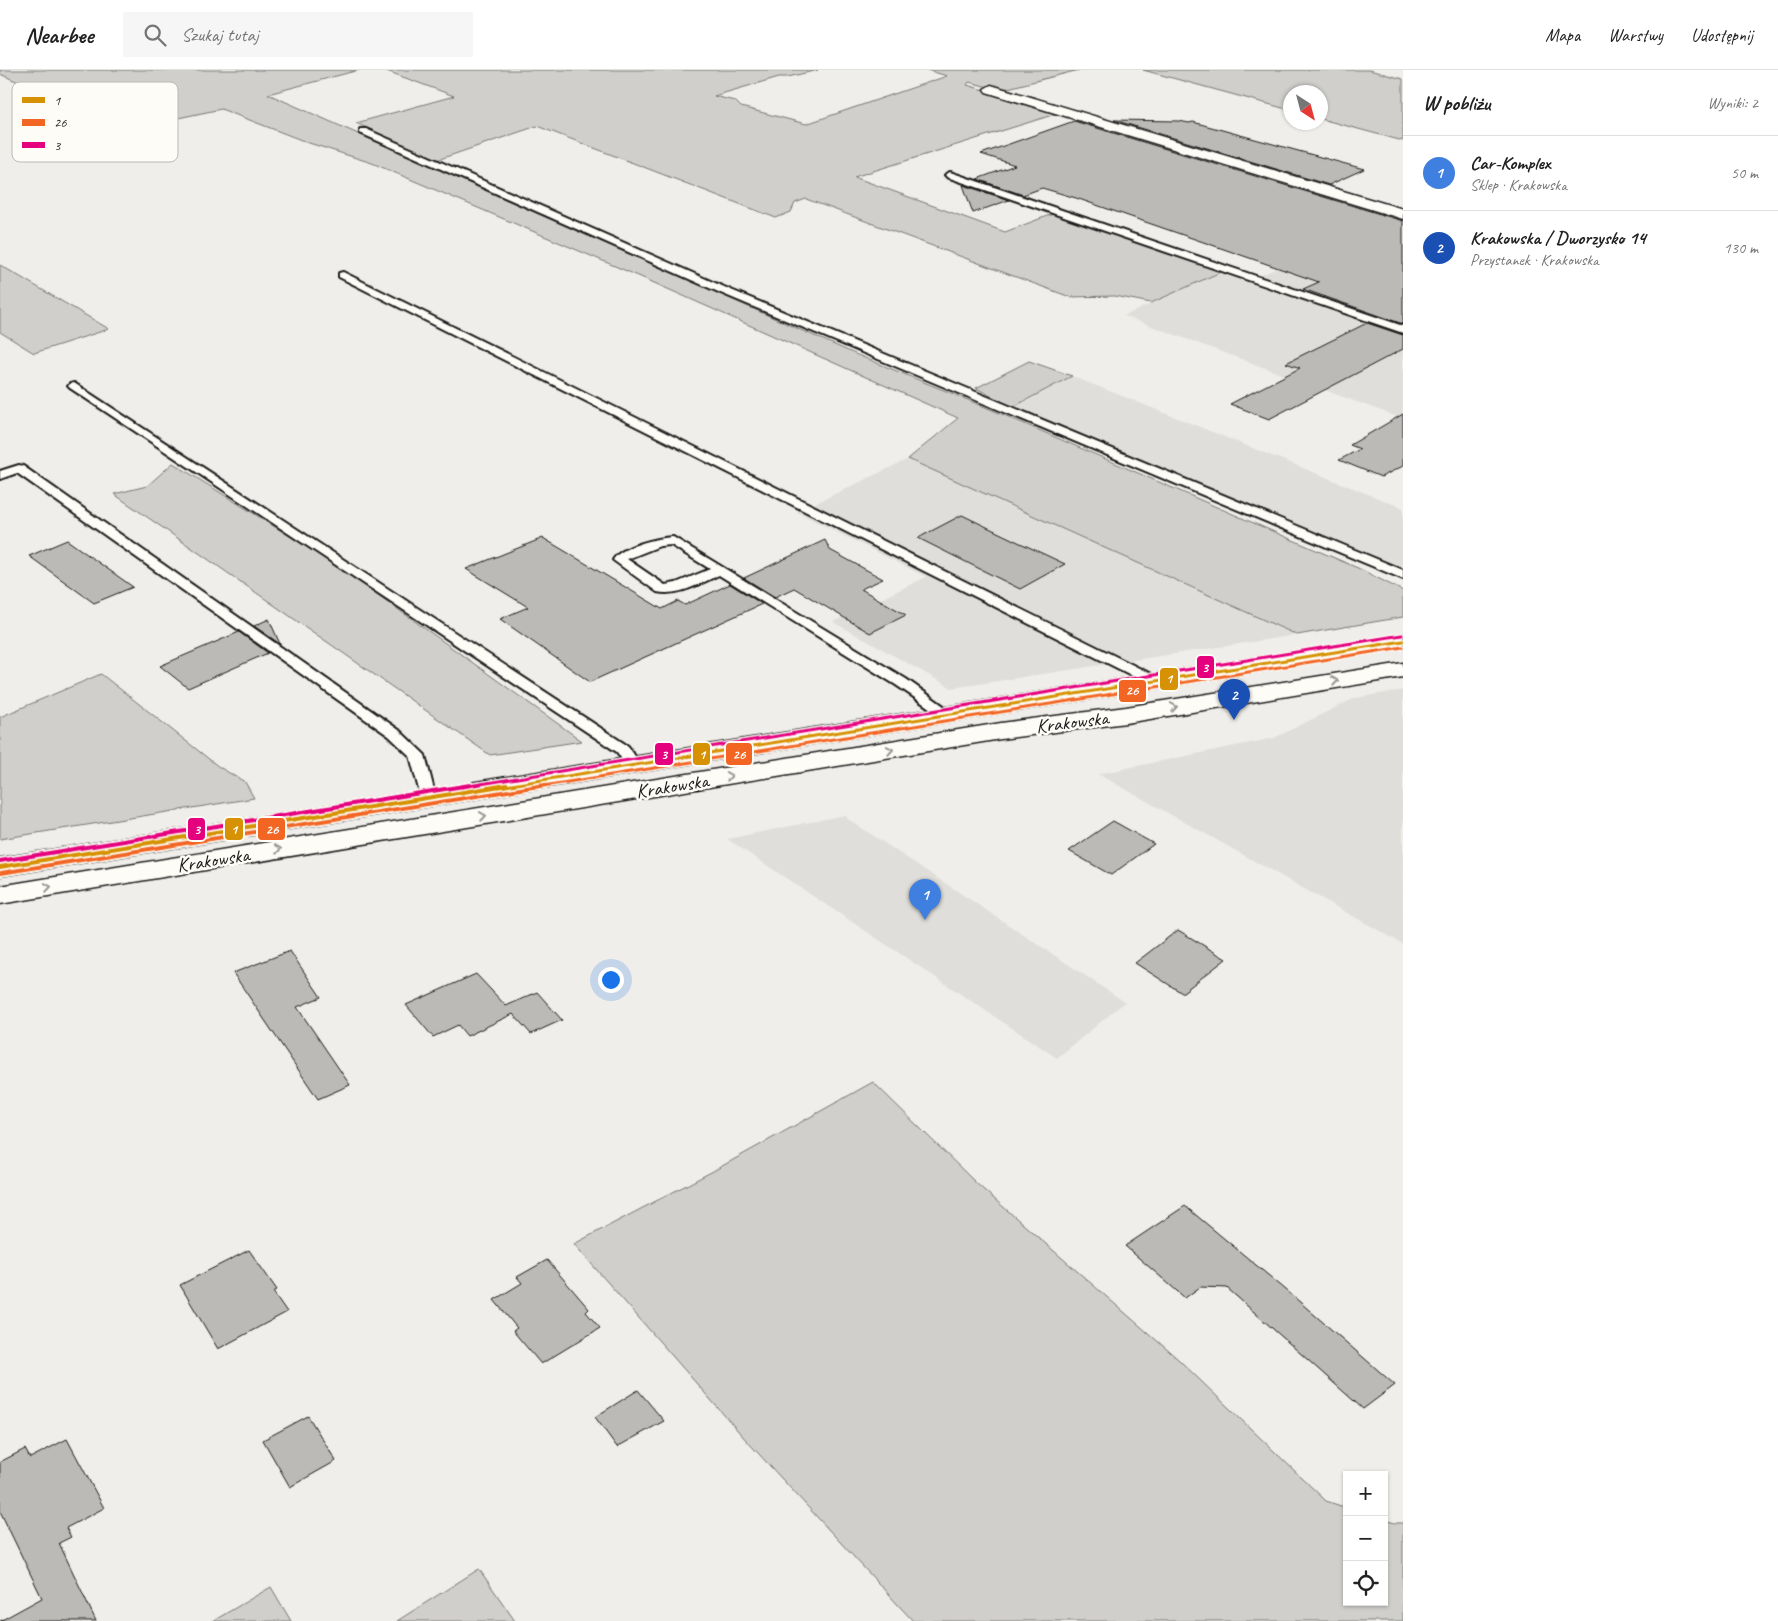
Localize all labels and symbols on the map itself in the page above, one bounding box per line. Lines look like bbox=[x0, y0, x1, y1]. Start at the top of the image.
legend bbox=[12, 82, 178, 162]
north arrow bbox=[1283, 85, 1328, 130]
text: 1 bbox=[54, 92, 61, 109]
text: 26 bbox=[54, 114, 67, 131]
text: 3 bbox=[54, 137, 62, 154]
line badge: 3 bbox=[1196, 655, 1215, 679]
text: 3 bbox=[1202, 659, 1210, 676]
line badge: 1 bbox=[1159, 667, 1179, 691]
text: 1 bbox=[1166, 670, 1174, 687]
one-way arrow bbox=[1330, 677, 1339, 687]
line badge: 26 bbox=[1118, 679, 1147, 703]
pin: 2 bbox=[1218, 679, 1250, 720]
text: 26 bbox=[1126, 682, 1140, 699]
one-way arrow bbox=[1170, 703, 1179, 713]
street label: Krakowska bbox=[1034, 705, 1111, 739]
line badge: 3 bbox=[654, 742, 674, 766]
line badge: 1 bbox=[692, 742, 711, 766]
line badge: 26 bbox=[725, 742, 753, 766]
one-way arrow bbox=[885, 745, 894, 755]
text: 3 bbox=[661, 746, 669, 763]
text: 1 bbox=[699, 746, 707, 763]
text: 26 bbox=[733, 746, 747, 763]
street label: Krakowska bbox=[634, 768, 712, 804]
one-way arrow bbox=[725, 772, 734, 782]
one-way arrow bbox=[478, 812, 487, 822]
line badge: 3 bbox=[187, 817, 206, 841]
line badge: 1 bbox=[224, 817, 244, 841]
line badge: 26 bbox=[257, 817, 286, 841]
text: 3 bbox=[194, 821, 202, 838]
text: 1 bbox=[231, 821, 239, 838]
text: 26 bbox=[266, 821, 280, 838]
street label: Krakowska bbox=[175, 842, 253, 878]
one-way arrow bbox=[273, 845, 282, 855]
pin: 1 bbox=[909, 879, 941, 920]
one-way arrow bbox=[44, 883, 52, 893]
your location bbox=[598, 967, 624, 993]

